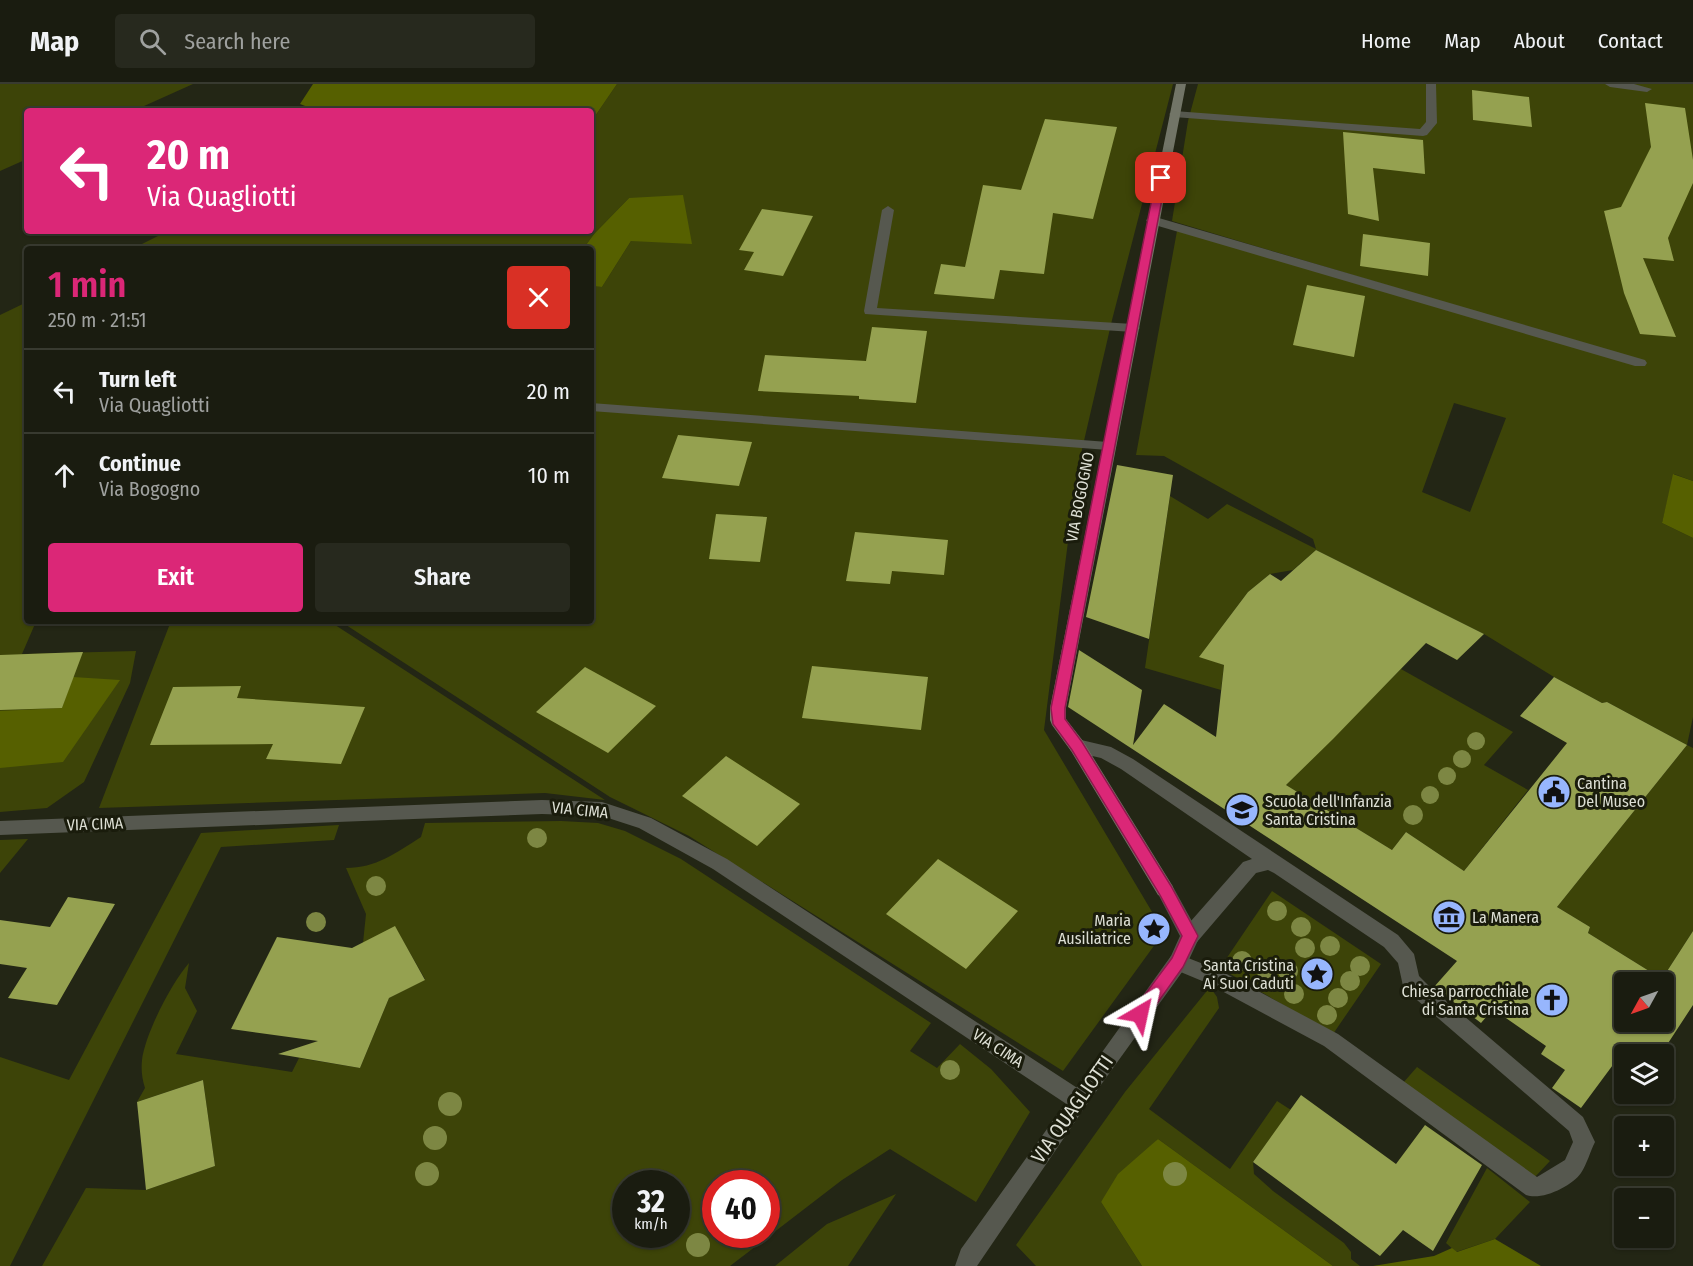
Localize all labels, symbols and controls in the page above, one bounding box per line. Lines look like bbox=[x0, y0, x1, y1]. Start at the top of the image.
search box bbox=[115, 14, 535, 68]
text: Map bbox=[30, 25, 79, 58]
icon: search bbox=[136, 25, 169, 58]
text: Search here bbox=[184, 28, 290, 55]
text: Home bbox=[1361, 28, 1411, 54]
text: Map bbox=[1444, 28, 1481, 54]
text: About bbox=[1514, 28, 1565, 54]
text: Contact bbox=[1598, 28, 1663, 54]
text: 20 m bbox=[147, 130, 230, 180]
icon: left bbox=[48, 132, 126, 210]
pin bbox=[1135, 152, 1186, 203]
icon: arrive bbox=[1144, 161, 1177, 194]
text: Via Quagliotti bbox=[147, 181, 296, 213]
text: 1 min bbox=[48, 263, 126, 307]
button: close bbox=[507, 266, 570, 329]
text: 250 m · 21:51 bbox=[48, 308, 147, 332]
text: Turn left bbox=[99, 366, 177, 393]
icon: left bbox=[48, 375, 81, 408]
text: 20 m bbox=[527, 378, 570, 405]
text: Via Quagliotti bbox=[99, 393, 210, 417]
text: Continue bbox=[99, 450, 181, 477]
street label: VIA BOGOGNO bbox=[1062, 450, 1098, 544]
icon: ahead bbox=[48, 459, 81, 492]
text: 10 m bbox=[528, 462, 570, 489]
text: Via Bogogno bbox=[99, 477, 200, 501]
button: Exit bbox=[48, 543, 303, 612]
button: Share bbox=[315, 543, 570, 612]
public building icon: Cantina Del Museo bbox=[1536, 774, 1572, 810]
place label: Cantina Del Museo bbox=[1577, 774, 1645, 811]
school or university icon: Scuola dell'Infanzia Santa Cristina bbox=[1224, 792, 1260, 828]
place label: Scuola dell'Infanzia Santa Cristina bbox=[1265, 792, 1392, 829]
street label: VIA CIMA bbox=[551, 798, 610, 822]
street label: VIA CIMA bbox=[66, 813, 124, 834]
museum icon: La Manera bbox=[1431, 899, 1467, 935]
place label: La Manera bbox=[1472, 908, 1539, 927]
place label: Maria Ausiliatrice bbox=[1058, 911, 1131, 948]
place icon: Maria Ausiliatrice bbox=[1136, 911, 1172, 947]
place label: Santa Cristina Ai Suoi Caduti bbox=[1203, 956, 1294, 993]
place icon: Santa Cristina Ai Suoi Caduti bbox=[1299, 956, 1335, 992]
north arrow bbox=[1614, 972, 1674, 1032]
map controls bbox=[1614, 972, 1674, 1248]
position arrow bbox=[1108, 982, 1172, 1046]
place label: Chiesa parrocchiale di Santa Cristina bbox=[1401, 982, 1529, 1019]
church icon: Chiesa parrocchiale di Santa Cristina bbox=[1534, 982, 1570, 1018]
street label: VIA CIMA bbox=[969, 1025, 1027, 1072]
button: layers bbox=[1614, 1044, 1674, 1104]
street label: VIA QUAGLIOTTI bbox=[1026, 1050, 1118, 1168]
button: + bbox=[1614, 1116, 1674, 1176]
speed limit sign: 40 bbox=[702, 1170, 780, 1248]
text: 32 bbox=[637, 1184, 665, 1220]
button: − bbox=[1614, 1188, 1674, 1248]
text: km/h bbox=[634, 1215, 668, 1233]

